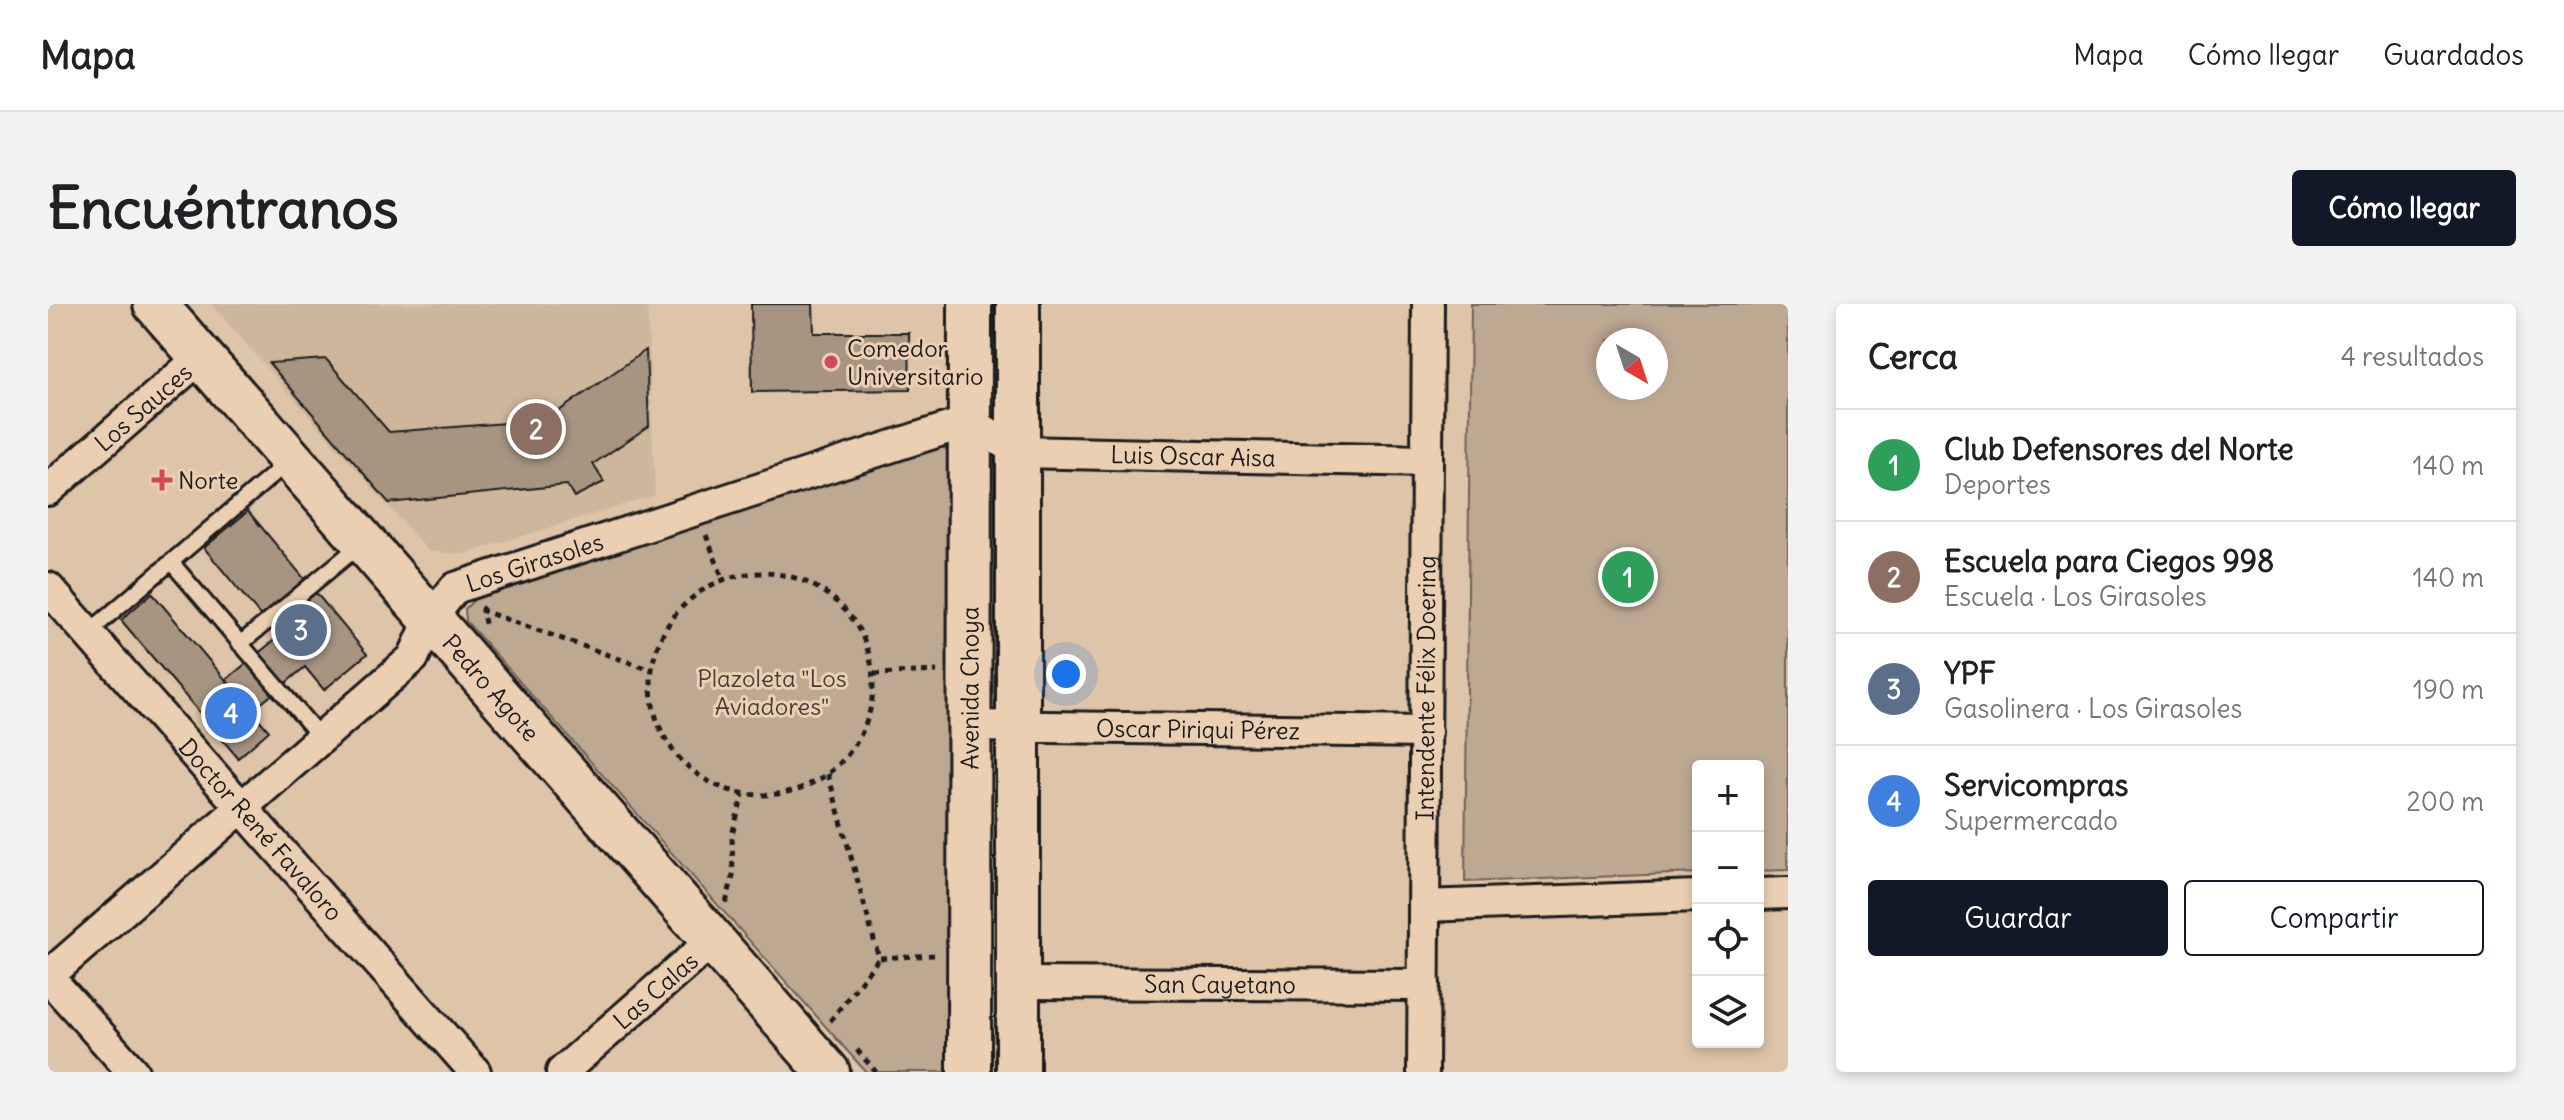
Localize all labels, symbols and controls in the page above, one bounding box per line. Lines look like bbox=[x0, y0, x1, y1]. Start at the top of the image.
text: Mapa bbox=[40, 32, 136, 79]
text: Mapa bbox=[2073, 37, 2144, 73]
text: Cómo llegar bbox=[2188, 37, 2339, 73]
text: Guardados bbox=[2383, 37, 2524, 73]
button: Cómo llegar bbox=[2292, 170, 2516, 246]
text: Encuéntranos bbox=[48, 173, 399, 243]
north arrow bbox=[1596, 328, 1668, 400]
place label: Comedor Universitario bbox=[847, 333, 984, 391]
text: Cerca bbox=[1868, 335, 1958, 378]
text: 4 resultados bbox=[2341, 340, 2484, 373]
marker: Comedor Universitario bbox=[822, 353, 840, 371]
street label: Los Sauces bbox=[88, 357, 198, 458]
pin: 2 bbox=[510, 399, 562, 459]
text: Club Defensores del Norte bbox=[1944, 430, 2294, 468]
street label: Luis Oscar Aisa bbox=[1110, 439, 1276, 473]
text: 1 bbox=[1889, 449, 1899, 482]
text: 140 m bbox=[2413, 449, 2484, 482]
place label: Norte bbox=[178, 465, 238, 495]
text: Deportes bbox=[1944, 468, 2051, 501]
marker: Norte bbox=[153, 471, 171, 489]
street label: Los Girasoles bbox=[462, 526, 607, 598]
text: Escuela para Ciegos 998 bbox=[1944, 542, 2274, 580]
pin: 1 bbox=[1602, 547, 1654, 607]
street label: Intendente Félix Doering bbox=[1410, 555, 1441, 821]
text: 2 bbox=[1887, 561, 1901, 594]
text: 140 m bbox=[2413, 561, 2484, 594]
text: Escuela · Los Girasoles bbox=[1944, 580, 2207, 613]
pin: 3 bbox=[275, 600, 327, 660]
street label: Avenida Choya bbox=[954, 606, 985, 770]
street label: Pedro Agote bbox=[436, 628, 546, 747]
your location bbox=[1046, 654, 1086, 694]
text: YPF bbox=[1944, 654, 1996, 692]
park label: Plazoleta "Los Aviadores" bbox=[697, 663, 847, 721]
text: 3 bbox=[1887, 673, 1901, 706]
text: 190 m bbox=[2413, 673, 2484, 706]
pin: 4 bbox=[205, 683, 257, 743]
text: Gasolinera · Los Girasoles bbox=[1944, 692, 2242, 725]
street label: Oscar Piriqui Pérez bbox=[1096, 713, 1300, 745]
street label: Doctor René Favaloro bbox=[173, 732, 350, 927]
map controls bbox=[1692, 760, 1764, 1048]
button: + bbox=[1692, 760, 1764, 832]
text: Servicompras bbox=[1944, 766, 2128, 804]
text: 4 bbox=[1886, 785, 1902, 818]
text: 200 m bbox=[2407, 785, 2484, 818]
text: Supermercado bbox=[1944, 804, 2118, 837]
button: − bbox=[1692, 832, 1764, 904]
button: Guardar bbox=[1868, 880, 2168, 956]
button: Compartir bbox=[2184, 880, 2484, 956]
button: locate bbox=[1692, 904, 1764, 976]
street label: Las Calas bbox=[607, 945, 704, 1035]
street label: San Cayetano bbox=[1144, 969, 1296, 999]
button: layers bbox=[1692, 976, 1764, 1048]

